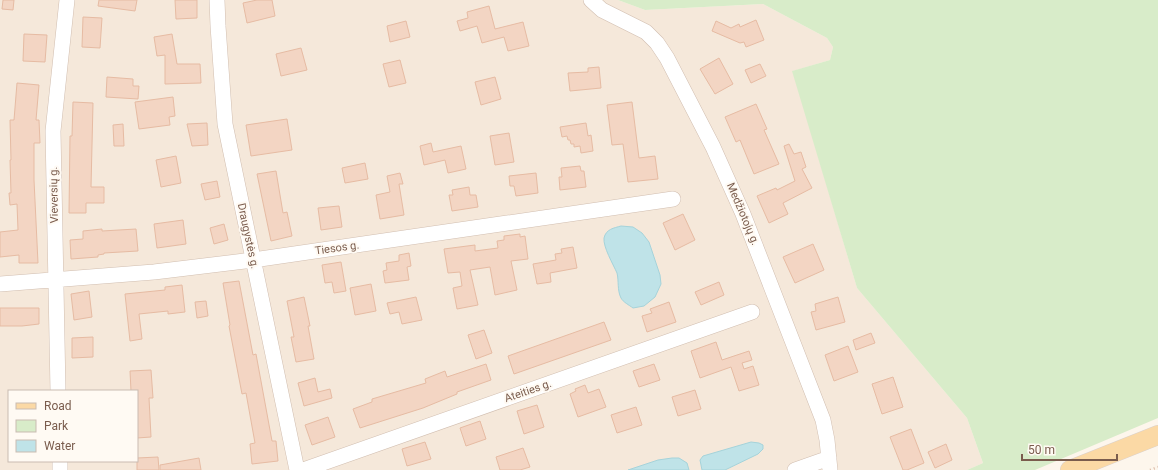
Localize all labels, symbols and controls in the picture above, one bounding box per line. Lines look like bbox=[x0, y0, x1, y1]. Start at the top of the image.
street label: Vieversių g. bbox=[47, 167, 61, 223]
street label: Medžiotojų g. bbox=[724, 181, 762, 247]
street label: Draugystės g. bbox=[235, 202, 261, 270]
street label: Tiesos g. bbox=[314, 238, 360, 258]
street label: Ateities g. bbox=[503, 377, 553, 405]
legend bbox=[8, 390, 138, 462]
text: Road bbox=[44, 399, 72, 413]
text: Park bbox=[44, 419, 69, 433]
scale bar bbox=[1022, 436, 1117, 462]
text: Water bbox=[44, 439, 75, 453]
text: 50 m bbox=[1028, 443, 1055, 457]

